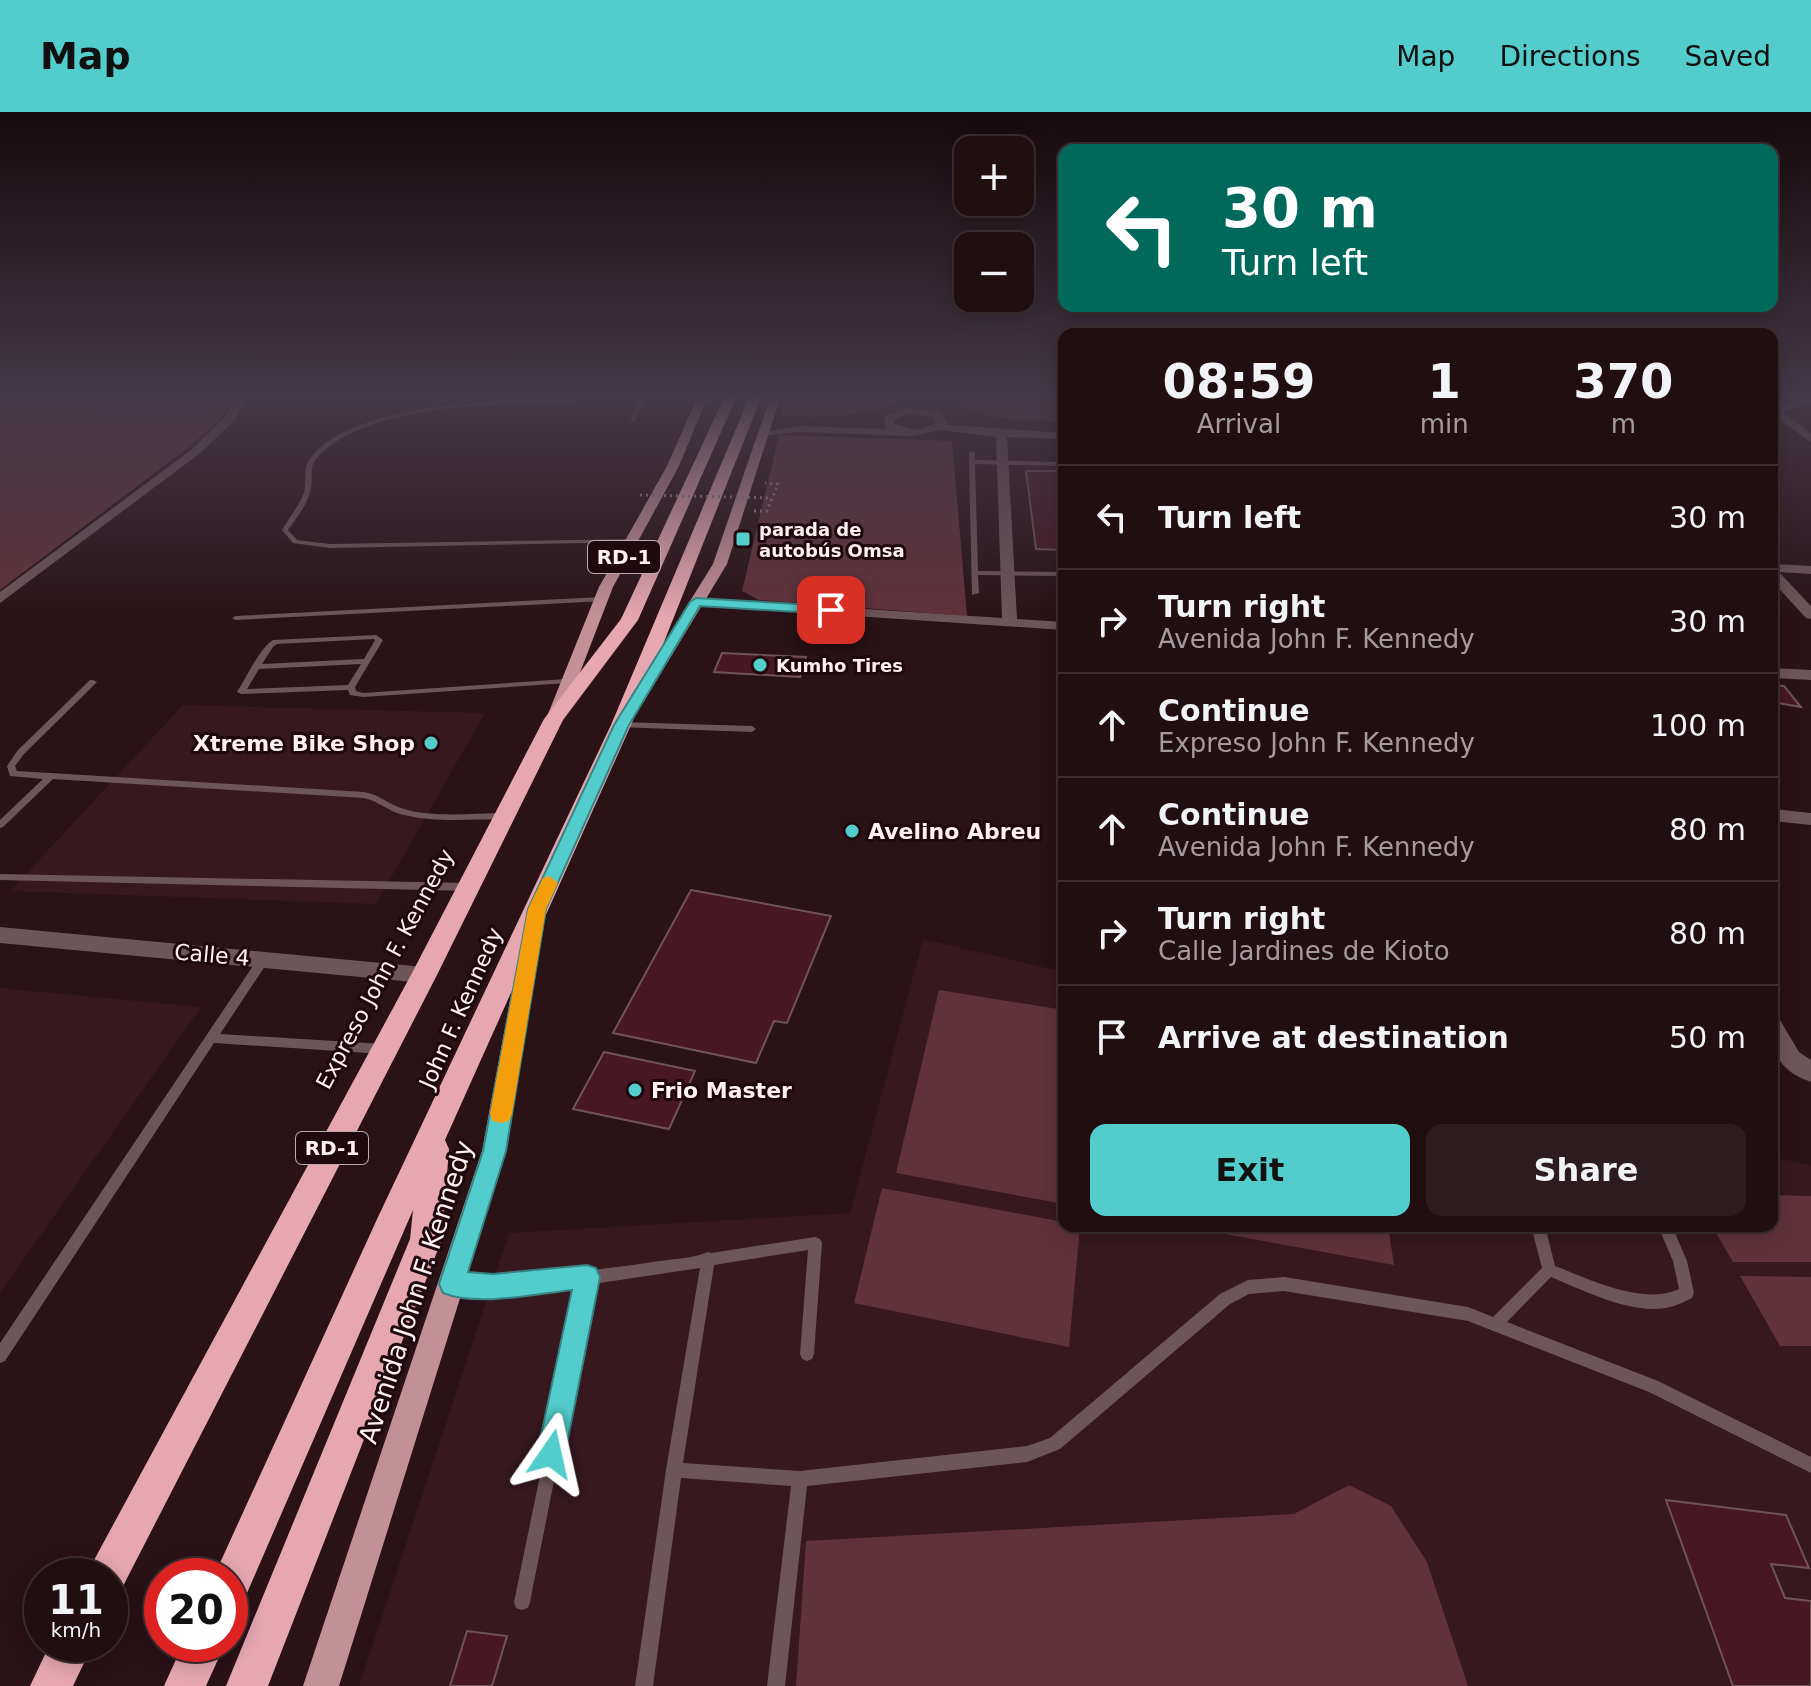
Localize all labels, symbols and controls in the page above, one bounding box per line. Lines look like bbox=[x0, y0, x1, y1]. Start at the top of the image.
text: Map bbox=[40, 34, 131, 78]
text: Map bbox=[1396, 40, 1455, 73]
text: Directions bbox=[1499, 40, 1640, 73]
text: Saved bbox=[1684, 40, 1771, 73]
map controls bbox=[954, 136, 1034, 312]
button: + bbox=[954, 136, 1034, 216]
text: 30 m bbox=[1222, 175, 1378, 240]
icon: left bbox=[1090, 176, 1194, 280]
button: − bbox=[954, 232, 1034, 312]
text: Turn left bbox=[1222, 242, 1368, 283]
text: 08:59 bbox=[1162, 353, 1315, 409]
text: 1 bbox=[1428, 353, 1461, 409]
text: 370 bbox=[1573, 353, 1673, 409]
text: Arrival bbox=[1197, 409, 1281, 439]
text: min bbox=[1420, 409, 1469, 439]
text: m bbox=[1611, 409, 1636, 439]
icon: left bbox=[1090, 495, 1134, 539]
text: Turn left bbox=[1158, 500, 1301, 535]
text: 30 m bbox=[1669, 500, 1746, 535]
place label: parada de autobús Omsa bbox=[759, 519, 905, 561]
marker: parada de autobús Omsa bbox=[734, 530, 752, 548]
road number: RD-1 bbox=[588, 541, 660, 573]
pin bbox=[797, 576, 865, 644]
icon: arrive bbox=[809, 588, 853, 632]
text: Turn right bbox=[1158, 589, 1325, 624]
icon: right bbox=[1090, 599, 1134, 643]
text: 30 m bbox=[1669, 604, 1746, 639]
text: Avenida John F. Kennedy bbox=[1158, 624, 1475, 654]
place label: Kumho Tires bbox=[776, 655, 903, 676]
marker: Kumho Tires bbox=[751, 656, 769, 674]
text: Continue bbox=[1158, 693, 1310, 728]
icon: ahead bbox=[1090, 703, 1134, 747]
text: 100 m bbox=[1650, 708, 1746, 743]
text: Expreso John F. Kennedy bbox=[1158, 728, 1475, 758]
place label: Xtreme Bike Shop bbox=[193, 731, 415, 756]
marker: Xtreme Bike Shop bbox=[422, 734, 440, 752]
text: Continue bbox=[1158, 797, 1310, 832]
icon: ahead bbox=[1090, 807, 1134, 851]
text: 80 m bbox=[1669, 812, 1746, 847]
place label: Avelino Abreu bbox=[868, 819, 1041, 844]
marker: Avelino Abreu bbox=[843, 822, 861, 840]
text: Avenida John F. Kennedy bbox=[1158, 832, 1475, 862]
street label: Expreso John F. Kennedy bbox=[310, 844, 460, 1094]
text: Turn right bbox=[1158, 901, 1325, 936]
icon: right bbox=[1090, 911, 1134, 955]
text: 80 m bbox=[1669, 916, 1746, 951]
street label: John F. Kennedy bbox=[414, 924, 508, 1092]
text: Calle Jardines de Kioto bbox=[1158, 936, 1450, 966]
street label: Calle 4 bbox=[173, 939, 251, 971]
icon: arrive bbox=[1090, 1015, 1134, 1059]
text: Arrive at destination bbox=[1158, 1020, 1509, 1055]
text: 50 m bbox=[1669, 1020, 1746, 1055]
place label: Frio Master bbox=[651, 1078, 792, 1103]
marker: Frio Master bbox=[626, 1081, 644, 1099]
button: Exit bbox=[1090, 1124, 1410, 1216]
button: Share bbox=[1426, 1124, 1746, 1216]
road number: RD-1 bbox=[296, 1132, 368, 1164]
street label: Avenida John F. Kennedy bbox=[353, 1137, 479, 1447]
position arrow bbox=[509, 1412, 593, 1496]
speed limit sign: 20 bbox=[144, 1558, 248, 1662]
text: 11 bbox=[48, 1577, 104, 1623]
text: km/h bbox=[51, 1618, 101, 1642]

